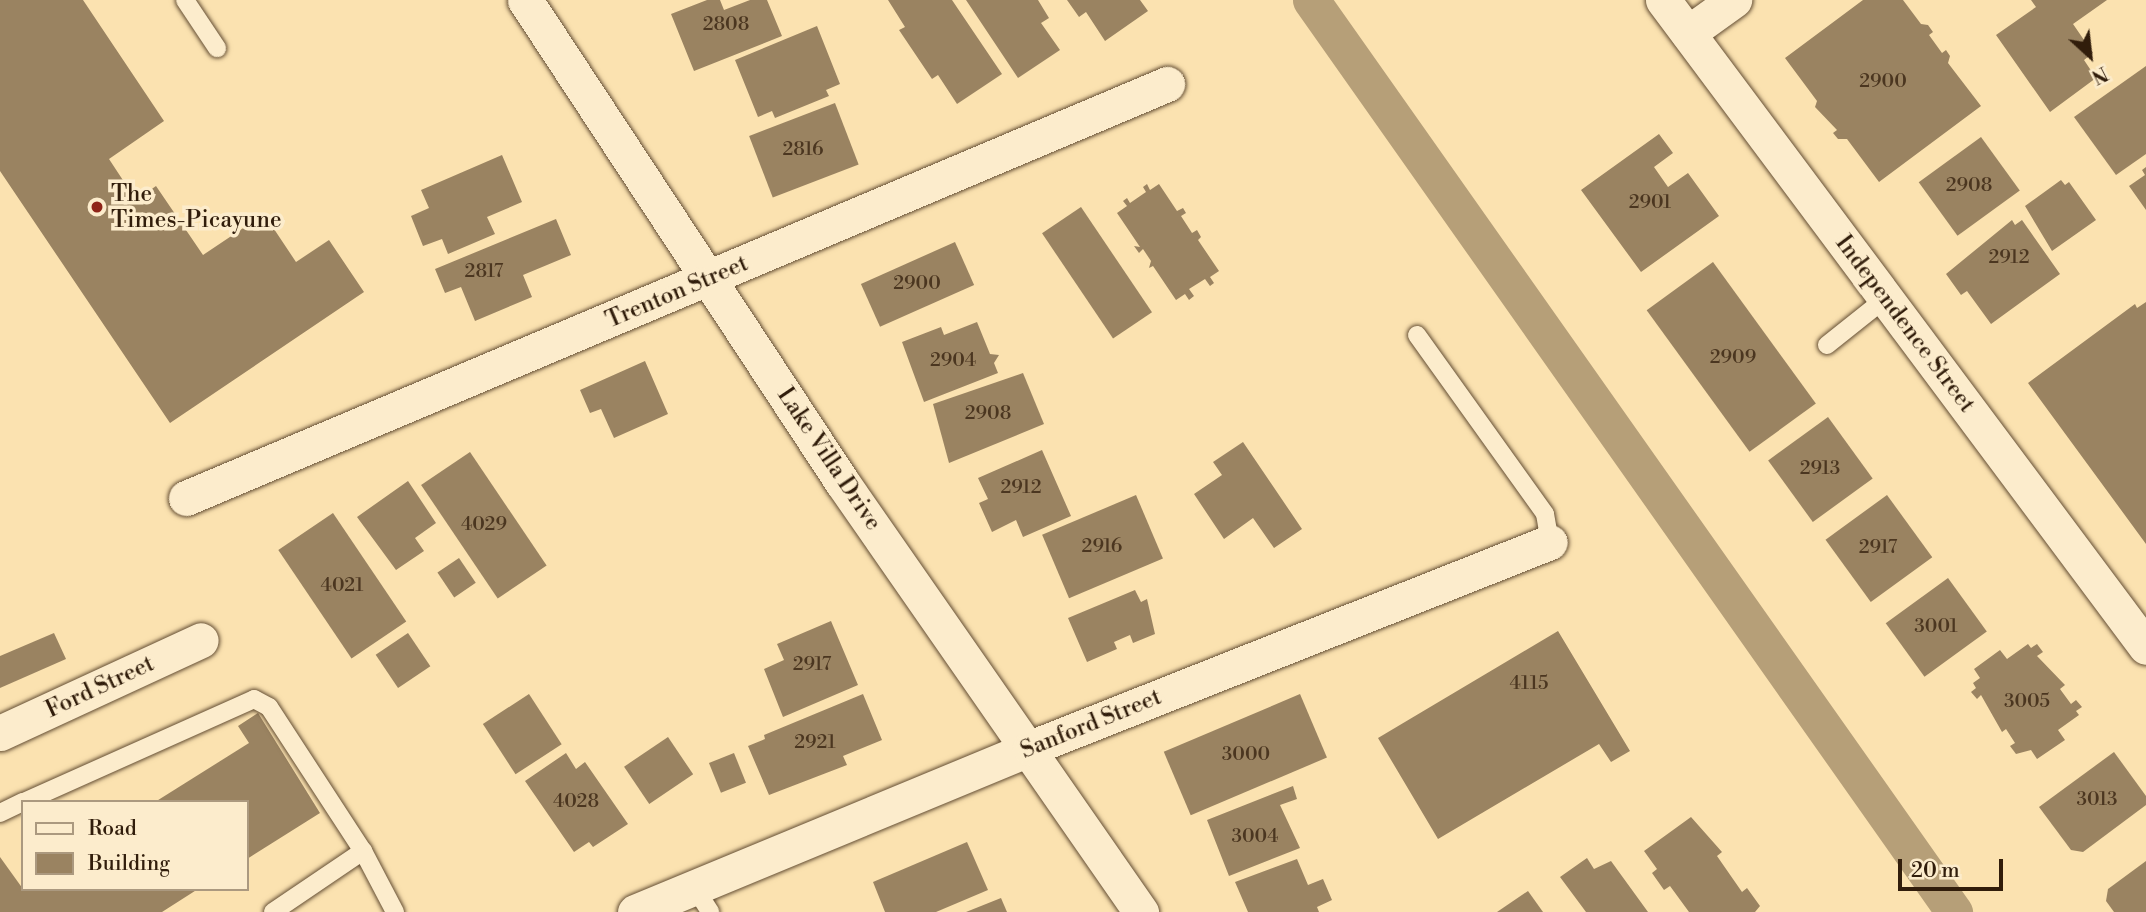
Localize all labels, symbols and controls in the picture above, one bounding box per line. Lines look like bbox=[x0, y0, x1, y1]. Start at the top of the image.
house number: 2808 bbox=[703, 14, 749, 36]
north arrow bbox=[2055, 21, 2125, 91]
text: N bbox=[2087, 61, 2112, 89]
house number: 2900 bbox=[1859, 71, 1907, 93]
house number: 2816 bbox=[782, 139, 824, 161]
house number: 2908 bbox=[1946, 175, 1992, 197]
place label: The Times-Picayune bbox=[111, 180, 282, 234]
house number: 2901 bbox=[1629, 192, 1671, 214]
marker: The Times-Picayune bbox=[89, 199, 105, 215]
street label: Independence Street bbox=[1829, 230, 1981, 418]
house number: 2912 bbox=[1988, 247, 2030, 269]
street label: Trenton Street bbox=[602, 250, 752, 334]
house number: 2817 bbox=[465, 261, 503, 283]
house number: 2900 bbox=[893, 273, 941, 295]
house number: 2909 bbox=[1710, 347, 1756, 369]
house number: 2904 bbox=[930, 350, 976, 372]
street label: Lake Villa Drive bbox=[771, 382, 887, 536]
house number: 2908 bbox=[965, 403, 1011, 425]
house number: 2913 bbox=[1800, 458, 1840, 480]
house number: 2912 bbox=[1000, 477, 1042, 499]
house number: 4029 bbox=[461, 514, 507, 536]
house number: 2916 bbox=[1082, 536, 1122, 558]
house number: 2917 bbox=[1859, 537, 1897, 559]
house number: 4021 bbox=[321, 575, 363, 597]
house number: 3001 bbox=[1914, 616, 1958, 638]
street label: Ford Street bbox=[41, 650, 159, 724]
house number: 2917 bbox=[793, 654, 831, 676]
house number: 4115 bbox=[1510, 673, 1548, 695]
street label: Sanford Street bbox=[1017, 683, 1165, 765]
house number: 3005 bbox=[2004, 691, 2050, 713]
house number: 2921 bbox=[794, 732, 836, 754]
house number: 3000 bbox=[1222, 744, 1270, 766]
house number: 3013 bbox=[2076, 789, 2118, 811]
house number: 4028 bbox=[553, 791, 599, 813]
legend bbox=[21, 800, 248, 891]
text: Road bbox=[88, 816, 137, 842]
house number: 3004 bbox=[1232, 826, 1278, 848]
scale bar bbox=[1901, 846, 2006, 890]
text: Building bbox=[88, 851, 170, 877]
text: 20 m bbox=[1911, 858, 1960, 884]

